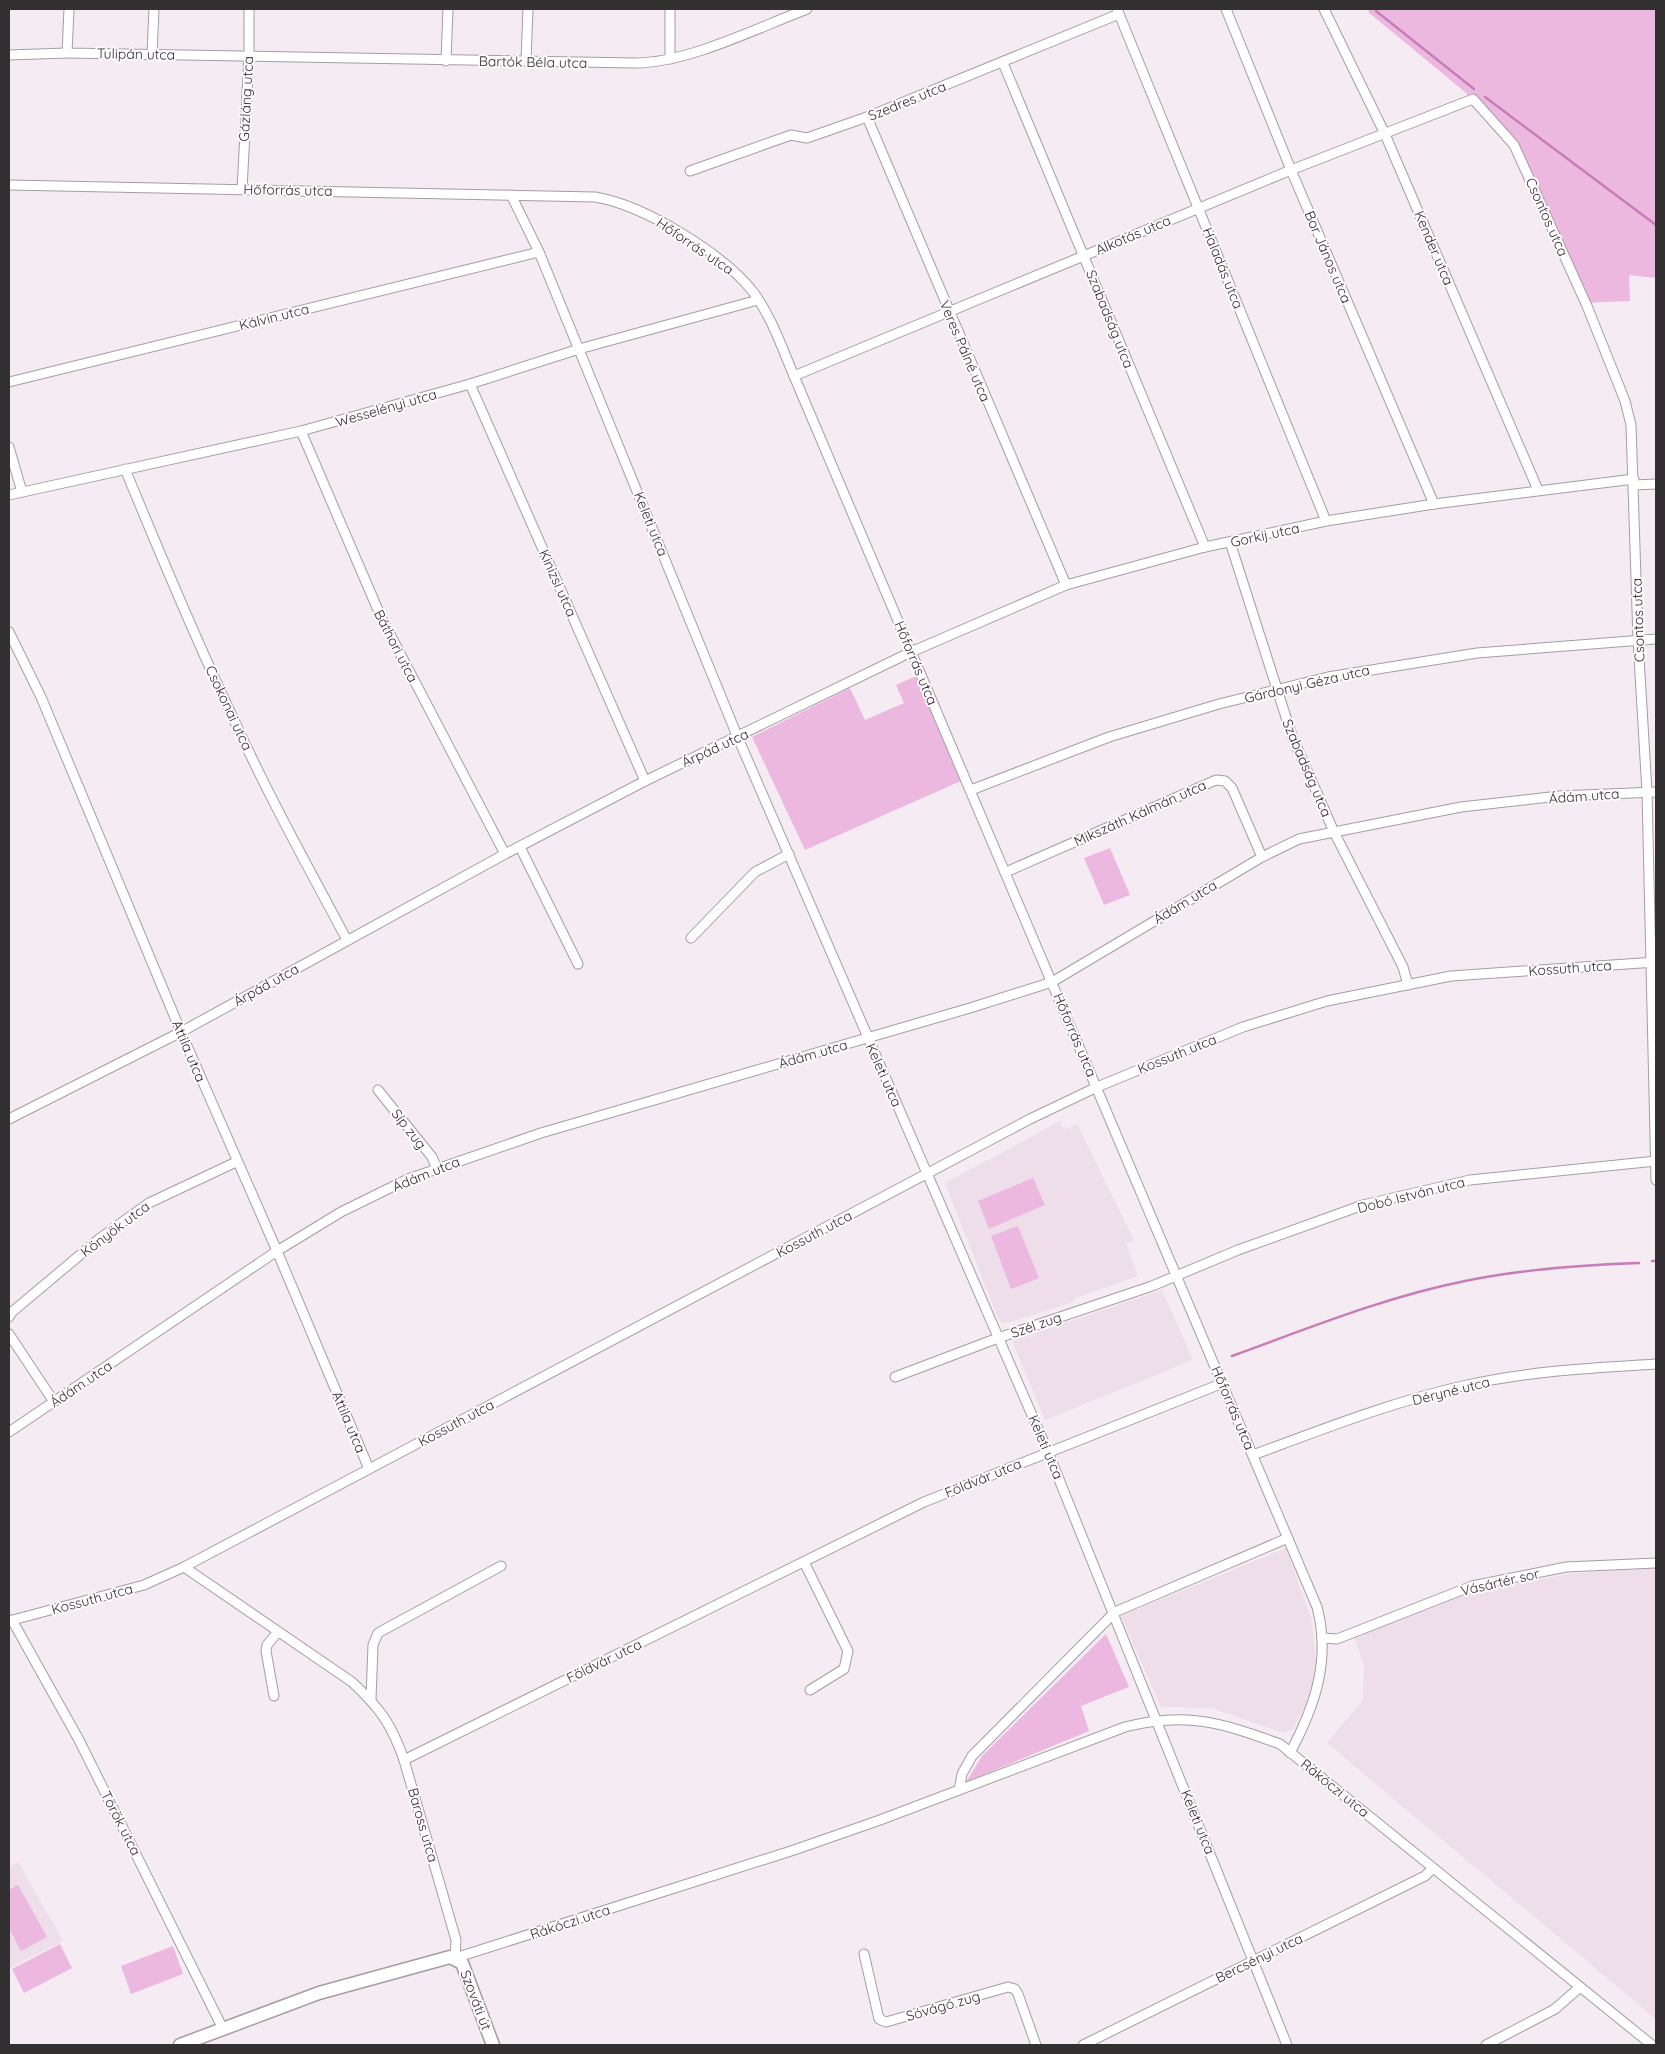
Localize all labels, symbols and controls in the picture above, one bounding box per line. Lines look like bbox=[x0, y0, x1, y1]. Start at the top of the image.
street label: Tulipán utca bbox=[97, 44, 175, 64]
street label: Bartók Béla utca bbox=[479, 52, 587, 72]
street label: Gázláng utca bbox=[235, 56, 257, 142]
street label: Szedres utca bbox=[865, 77, 949, 125]
street label: Csontos utca bbox=[1522, 175, 1572, 259]
street label: Hőforrás utca bbox=[243, 180, 333, 200]
street label: Bor János utca bbox=[1300, 208, 1356, 306]
street label: Kender utca bbox=[1410, 208, 1458, 288]
street label: Alkotás utca bbox=[1093, 211, 1173, 259]
street label: Hőforrás utca bbox=[653, 214, 737, 278]
street label: Haladás utca bbox=[1199, 225, 1247, 311]
street label: Szabadság utca bbox=[1082, 267, 1138, 371]
street label: Veres Pálné utca bbox=[936, 298, 994, 404]
street label: Kálvin utca bbox=[237, 300, 311, 334]
street label: Wesselényi utca bbox=[333, 385, 439, 431]
street label: Keleti utca bbox=[630, 489, 672, 559]
street label: Gorkij utca bbox=[1229, 519, 1301, 551]
street label: Kinizsi utca bbox=[535, 546, 581, 620]
street label: Csontos utca bbox=[1628, 578, 1648, 662]
street label: Báthori utca bbox=[370, 607, 422, 685]
street label: Hőforrás utca bbox=[890, 618, 942, 708]
street label: Gárdonyi Géza utca bbox=[1242, 661, 1372, 707]
street label: Csokonai utca bbox=[201, 663, 257, 753]
street label: Szabadság utca bbox=[1278, 716, 1336, 820]
street label: Árpád utca bbox=[679, 725, 751, 771]
street label: Mikszáth Kálmán utca bbox=[1071, 776, 1209, 850]
street label: Ádám utca bbox=[1548, 785, 1620, 807]
street label: Ádám utca bbox=[1150, 876, 1220, 928]
street label: Kossuth utca bbox=[1528, 956, 1612, 980]
street label: Árpád utca bbox=[230, 960, 302, 1010]
street label: Hőforrás utca bbox=[1049, 990, 1101, 1080]
street label: Attila utca bbox=[168, 1017, 210, 1085]
street label: Kossuth utca bbox=[1135, 1030, 1219, 1078]
street label: Ádám utca bbox=[776, 1036, 850, 1072]
street label: Keleti utca bbox=[862, 1040, 906, 1110]
street label: Síp zug bbox=[388, 1105, 430, 1153]
street label: Ádám utca bbox=[390, 1152, 462, 1196]
street label: Dobó István utca bbox=[1355, 1173, 1467, 1217]
street label: Könyök utca bbox=[77, 1197, 153, 1261]
street label: Kossuth utca bbox=[773, 1206, 855, 1262]
street label: Szél zug bbox=[1008, 1308, 1064, 1342]
street label: Ádám utca bbox=[47, 1357, 115, 1411]
street label: Hőforrás utca bbox=[1207, 1363, 1259, 1453]
street label: Déryné utca bbox=[1410, 1373, 1492, 1409]
street label: Attila utca bbox=[328, 1388, 370, 1456]
street label: Kossuth utca bbox=[415, 1395, 497, 1451]
street label: Keleti utca bbox=[1024, 1412, 1068, 1482]
street label: Földvár utca bbox=[942, 1454, 1024, 1502]
street label: Vásártér sor bbox=[1459, 1564, 1542, 1600]
street label: Kossuth utca bbox=[49, 1579, 135, 1619]
street label: Földvár utca bbox=[563, 1635, 645, 1687]
street label: Rákóczi utca bbox=[1297, 1755, 1373, 1821]
street label: Baross utca bbox=[404, 1786, 442, 1864]
street label: Keleti utca bbox=[1177, 1787, 1219, 1857]
street label: Török utca bbox=[97, 1788, 145, 1858]
street label: Rákóczi utca bbox=[528, 1901, 612, 1943]
street label: Bercsényi utca bbox=[1212, 1929, 1306, 1987]
street label: Szováti út bbox=[456, 1967, 496, 2033]
street label: Sóvágó zug bbox=[904, 1987, 982, 2025]

